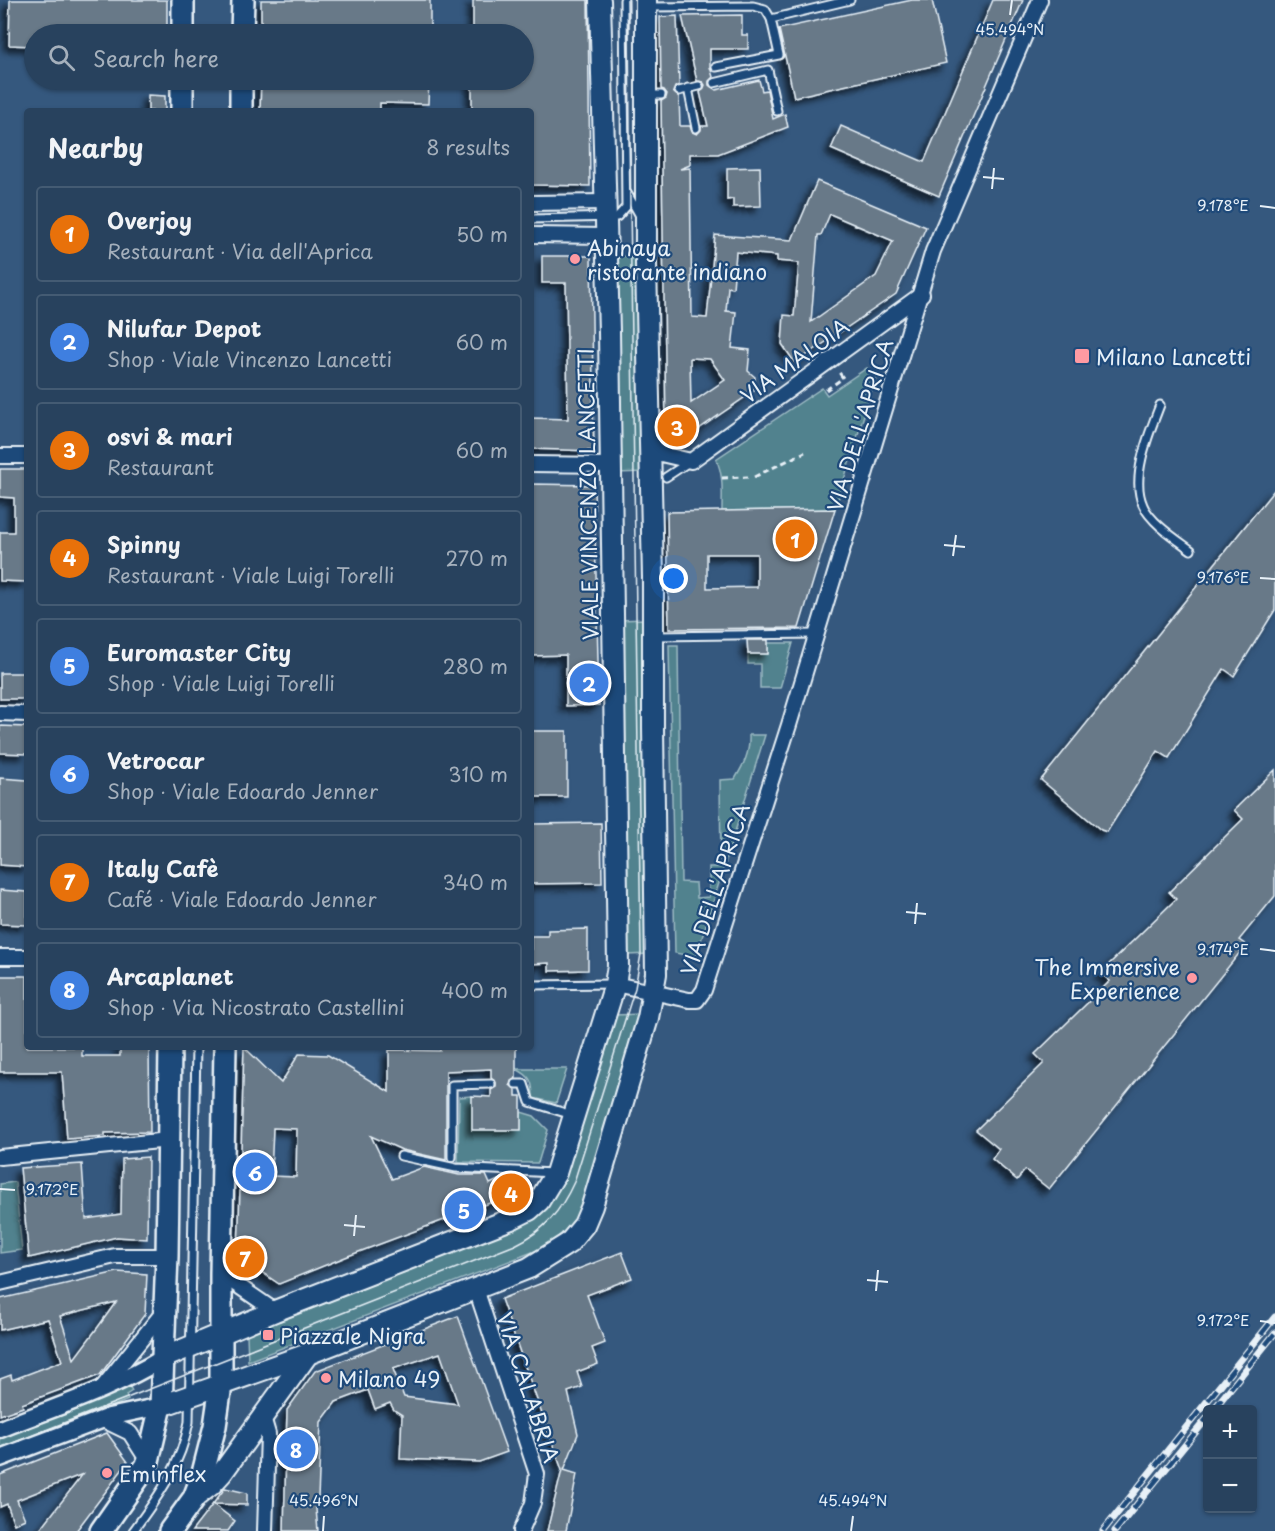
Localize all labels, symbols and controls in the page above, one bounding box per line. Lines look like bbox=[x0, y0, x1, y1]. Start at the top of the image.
text: 45.494°N bbox=[975, 17, 1045, 40]
search box bbox=[24, 24, 534, 90]
icon: search bbox=[45, 41, 78, 74]
text: Search here bbox=[93, 41, 219, 74]
text: Nearby bbox=[48, 128, 143, 167]
text: 8 results bbox=[426, 132, 510, 162]
text: 9.178°E bbox=[1197, 193, 1249, 216]
text: Overjoy bbox=[107, 203, 192, 236]
text: 1 bbox=[65, 219, 74, 249]
text: 50 m bbox=[456, 219, 508, 249]
place label: Abinaya ristorante indiano bbox=[587, 231, 767, 287]
text: Restaurant · Via dell'Aprica bbox=[107, 236, 373, 266]
marker: Abinaya ristorante indiano bbox=[568, 252, 582, 266]
street label: VIA MALOIA bbox=[733, 310, 855, 410]
text: Nilufar Depot bbox=[107, 311, 261, 344]
text: 2 bbox=[62, 327, 77, 357]
text: 60 m bbox=[456, 327, 508, 357]
street label: VIA DELL'APRICA bbox=[818, 335, 900, 515]
place label: Milano Lancetti bbox=[1096, 340, 1251, 372]
text: Shop · Viale Vincenzo Lancetti bbox=[107, 344, 392, 374]
marker: Milano Lancetti bbox=[1073, 347, 1091, 365]
street label: VIALE VINCENZO LANCETTI bbox=[568, 348, 606, 640]
pin: 3 bbox=[658, 404, 696, 450]
text: osvi & mari bbox=[107, 419, 233, 452]
text: 3 bbox=[63, 435, 76, 465]
text: 60 m bbox=[456, 435, 508, 465]
text: Restaurant bbox=[107, 452, 214, 482]
pin: 1 bbox=[776, 516, 814, 562]
text: Spinny bbox=[107, 527, 181, 560]
text: 4 bbox=[63, 543, 76, 573]
text: 270 m bbox=[445, 543, 508, 573]
text: Restaurant · Viale Luigi Torelli bbox=[107, 560, 394, 590]
your location bbox=[659, 564, 688, 593]
text: 9.176°E bbox=[1197, 565, 1249, 588]
text: Euromaster City bbox=[107, 635, 291, 668]
text: 5 bbox=[63, 651, 76, 681]
text: 280 m bbox=[443, 651, 508, 681]
pin: 2 bbox=[570, 660, 608, 706]
text: Shop · Viale Luigi Torelli bbox=[107, 668, 335, 698]
text: Vetrocar bbox=[107, 743, 205, 776]
text: 6 bbox=[62, 759, 77, 789]
text: 310 m bbox=[448, 759, 508, 789]
text: Shop · Viale Edoardo Jenner bbox=[107, 776, 378, 806]
street label: VIA DELL'APRICA bbox=[671, 799, 757, 979]
text: Italy Cafè bbox=[107, 851, 218, 884]
text: 7 bbox=[64, 867, 75, 897]
text: 340 m bbox=[443, 867, 508, 897]
text: Café · Viale Edoardo Jenner bbox=[107, 884, 377, 914]
text: 9.174°E bbox=[1197, 937, 1249, 960]
place label: The Immersive Experience bbox=[1034, 950, 1180, 1006]
text: Arcaplanet bbox=[107, 959, 234, 992]
marker: The Immersive Experience bbox=[1185, 971, 1199, 985]
text: 8 bbox=[63, 975, 76, 1005]
text: 400 m bbox=[441, 975, 508, 1005]
text: Shop · Via Nicostrato Castellini bbox=[107, 992, 405, 1022]
pin: 6 bbox=[236, 1150, 274, 1194]
pin: 4 bbox=[492, 1170, 530, 1216]
text: 9.172°E bbox=[26, 1177, 78, 1200]
pin: 5 bbox=[444, 1188, 484, 1232]
pin: 7 bbox=[226, 1236, 264, 1280]
street label: VIA CALABRIA bbox=[490, 1307, 568, 1467]
text: 9.172°E bbox=[1197, 1308, 1249, 1331]
place label: Piazzale Nigra bbox=[280, 1319, 425, 1351]
marker: Piazzale Nigra bbox=[261, 1328, 275, 1342]
place label: Milano 49 bbox=[338, 1362, 440, 1394]
marker: Milano 49 bbox=[319, 1371, 333, 1385]
map controls bbox=[1203, 1405, 1257, 1513]
button: + bbox=[1203, 1405, 1257, 1459]
pin: 8 bbox=[276, 1426, 316, 1472]
place label: Eminflex bbox=[119, 1457, 206, 1489]
button: − bbox=[1203, 1459, 1257, 1513]
marker: Eminflex bbox=[100, 1466, 114, 1480]
text: 45.496°N bbox=[289, 1488, 359, 1511]
text: 45.494°N bbox=[818, 1488, 888, 1511]

